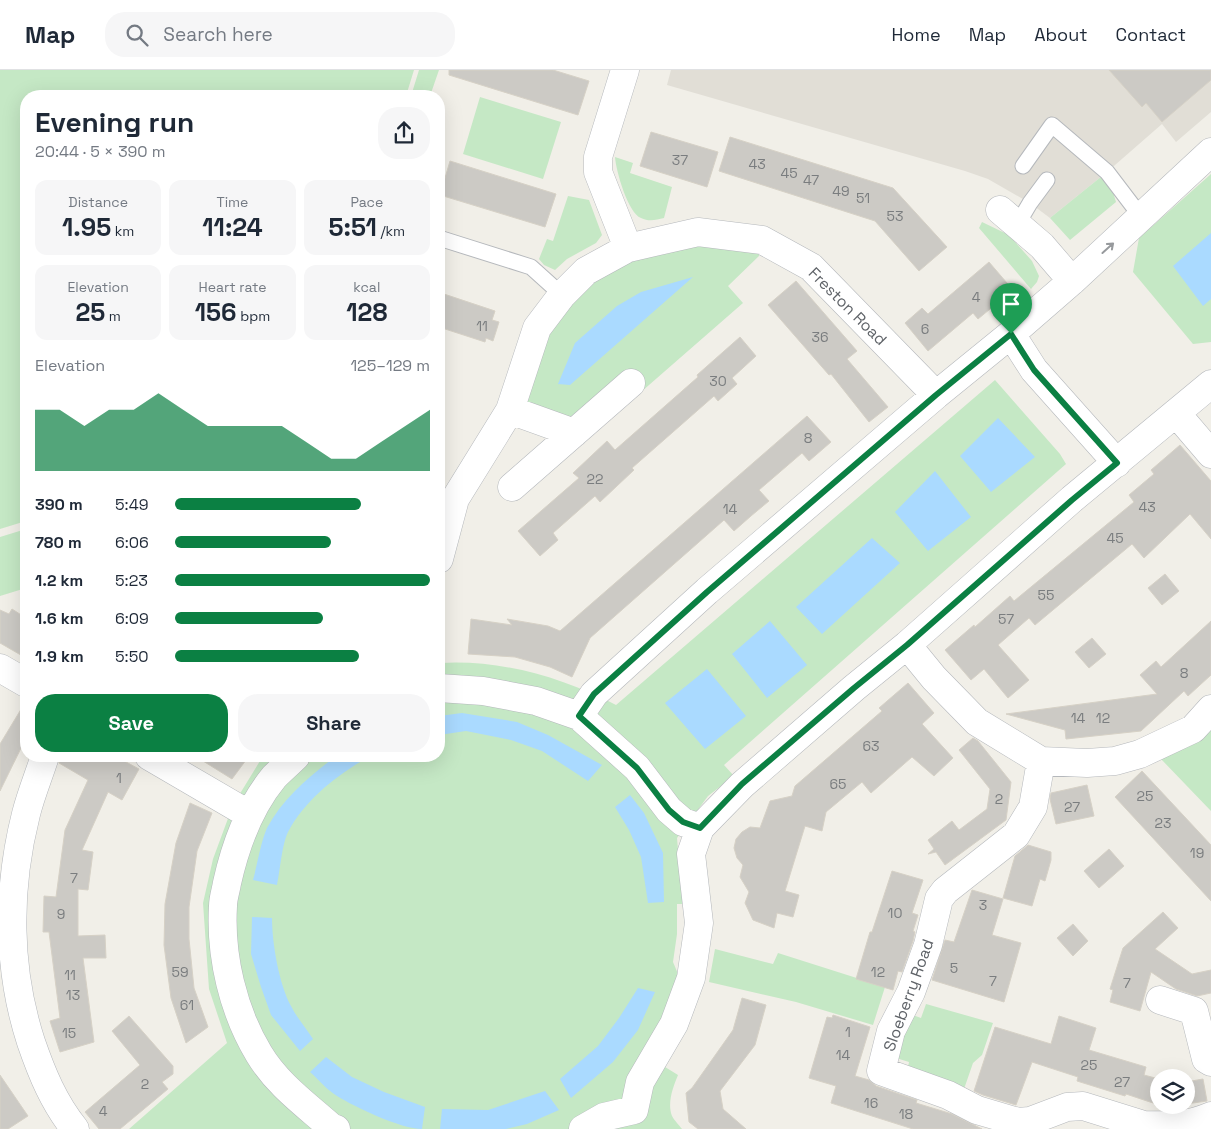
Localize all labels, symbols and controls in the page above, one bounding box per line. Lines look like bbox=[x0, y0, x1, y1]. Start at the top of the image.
search box bbox=[105, 12, 455, 57]
text: Map bbox=[25, 19, 75, 50]
icon: search bbox=[123, 21, 151, 49]
text: Search here bbox=[163, 22, 273, 47]
text: Home bbox=[892, 23, 941, 46]
text: Map bbox=[969, 23, 1006, 46]
text: About bbox=[1034, 23, 1088, 46]
text: Contact bbox=[1116, 23, 1186, 46]
text: Evening run bbox=[35, 104, 194, 140]
button: share bbox=[378, 107, 430, 159]
text: 20:44 · 5 × 390 m bbox=[35, 141, 165, 162]
house number: 37 bbox=[672, 151, 688, 169]
house number: 43 bbox=[748, 155, 766, 173]
house number: 45 bbox=[780, 164, 798, 182]
house number: 47 bbox=[803, 171, 819, 189]
house number: 49 bbox=[832, 182, 850, 200]
house number: 51 bbox=[856, 189, 870, 207]
text: Distance bbox=[68, 193, 128, 211]
text: Time bbox=[217, 193, 248, 211]
text: Pace bbox=[350, 193, 383, 211]
house number: 53 bbox=[887, 207, 903, 225]
text: 1.95 bbox=[62, 211, 111, 243]
text: 11:24 bbox=[202, 211, 263, 243]
text: 5:51 bbox=[328, 211, 377, 243]
text: km bbox=[111, 222, 134, 240]
text: /km bbox=[377, 222, 405, 240]
one-way arrow bbox=[1101, 242, 1114, 254]
street label: Freston Road bbox=[804, 263, 891, 350]
text: Elevation bbox=[67, 278, 129, 296]
text: Heart rate bbox=[199, 278, 266, 296]
text: kcal bbox=[353, 278, 380, 296]
pin bbox=[990, 283, 1032, 334]
house number: 4 bbox=[972, 288, 981, 306]
icon: arrive bbox=[997, 290, 1025, 318]
text: 25 bbox=[75, 296, 105, 328]
text: 156 bbox=[195, 296, 237, 328]
text: 128 bbox=[346, 296, 387, 328]
text: m bbox=[105, 307, 121, 325]
text: bpm bbox=[237, 307, 270, 325]
house number: 11 bbox=[476, 317, 488, 335]
house number: 6 bbox=[921, 320, 929, 338]
house number: 36 bbox=[811, 328, 829, 346]
text: Elevation bbox=[35, 355, 105, 376]
text: 125–129 m bbox=[350, 355, 430, 376]
house number: 30 bbox=[709, 372, 727, 390]
house number: 8 bbox=[804, 429, 813, 447]
house number: 22 bbox=[587, 470, 603, 488]
text: 390 m bbox=[35, 494, 83, 515]
text: 5:49 bbox=[115, 494, 148, 515]
house number: 43 bbox=[1138, 498, 1156, 516]
house number: 14 bbox=[723, 500, 738, 518]
house number: 45 bbox=[1106, 529, 1124, 547]
text: 780 m bbox=[35, 532, 82, 553]
text: 6:06 bbox=[115, 532, 149, 553]
text: 1.2 km bbox=[35, 570, 83, 591]
text: 5:23 bbox=[115, 570, 148, 591]
house number: 55 bbox=[1038, 586, 1054, 604]
text: 1.6 km bbox=[35, 608, 83, 629]
text: 6:09 bbox=[115, 608, 149, 629]
house number: 57 bbox=[998, 610, 1014, 628]
text: 1.9 km bbox=[35, 646, 84, 667]
text: 5:50 bbox=[115, 646, 148, 667]
house number: 8 bbox=[1180, 664, 1189, 682]
button: Save bbox=[35, 694, 228, 752]
button: Share bbox=[238, 694, 430, 752]
house number: 14 bbox=[1071, 709, 1086, 727]
house number: 12 bbox=[1096, 709, 1110, 727]
house number: 63 bbox=[862, 737, 880, 755]
house number: 1 bbox=[116, 769, 122, 787]
house number: 65 bbox=[830, 775, 846, 793]
house number: 25 bbox=[1137, 787, 1153, 805]
house number: 2 bbox=[995, 790, 1003, 808]
house number: 27 bbox=[1064, 798, 1080, 816]
house number: 23 bbox=[1155, 814, 1171, 832]
house number: 19 bbox=[1190, 844, 1204, 862]
house number: 7 bbox=[70, 869, 78, 887]
house number: 3 bbox=[979, 896, 987, 914]
house number: 10 bbox=[888, 904, 902, 922]
house number: 9 bbox=[57, 905, 65, 923]
street label: Sloeberry Road bbox=[878, 936, 939, 1054]
house number: 5 bbox=[950, 959, 958, 977]
house number: 59 bbox=[172, 963, 188, 981]
house number: 12 bbox=[871, 963, 885, 981]
house number: 11 bbox=[64, 966, 76, 984]
house number: 7 bbox=[989, 972, 997, 990]
house number: 7 bbox=[1123, 974, 1131, 992]
house number: 13 bbox=[66, 986, 80, 1004]
house number: 61 bbox=[180, 996, 194, 1014]
house number: 1 bbox=[845, 1023, 851, 1041]
house number: 15 bbox=[62, 1024, 76, 1042]
house number: 14 bbox=[836, 1046, 851, 1064]
house number: 25 bbox=[1081, 1056, 1097, 1074]
map controls bbox=[1150, 1069, 1195, 1114]
button: layers bbox=[1150, 1069, 1195, 1114]
house number: 27 bbox=[1114, 1073, 1130, 1091]
house number: 2 bbox=[141, 1075, 149, 1093]
house number: 16 bbox=[864, 1094, 878, 1112]
house number: 4 bbox=[99, 1102, 108, 1120]
house number: 18 bbox=[899, 1105, 914, 1123]

